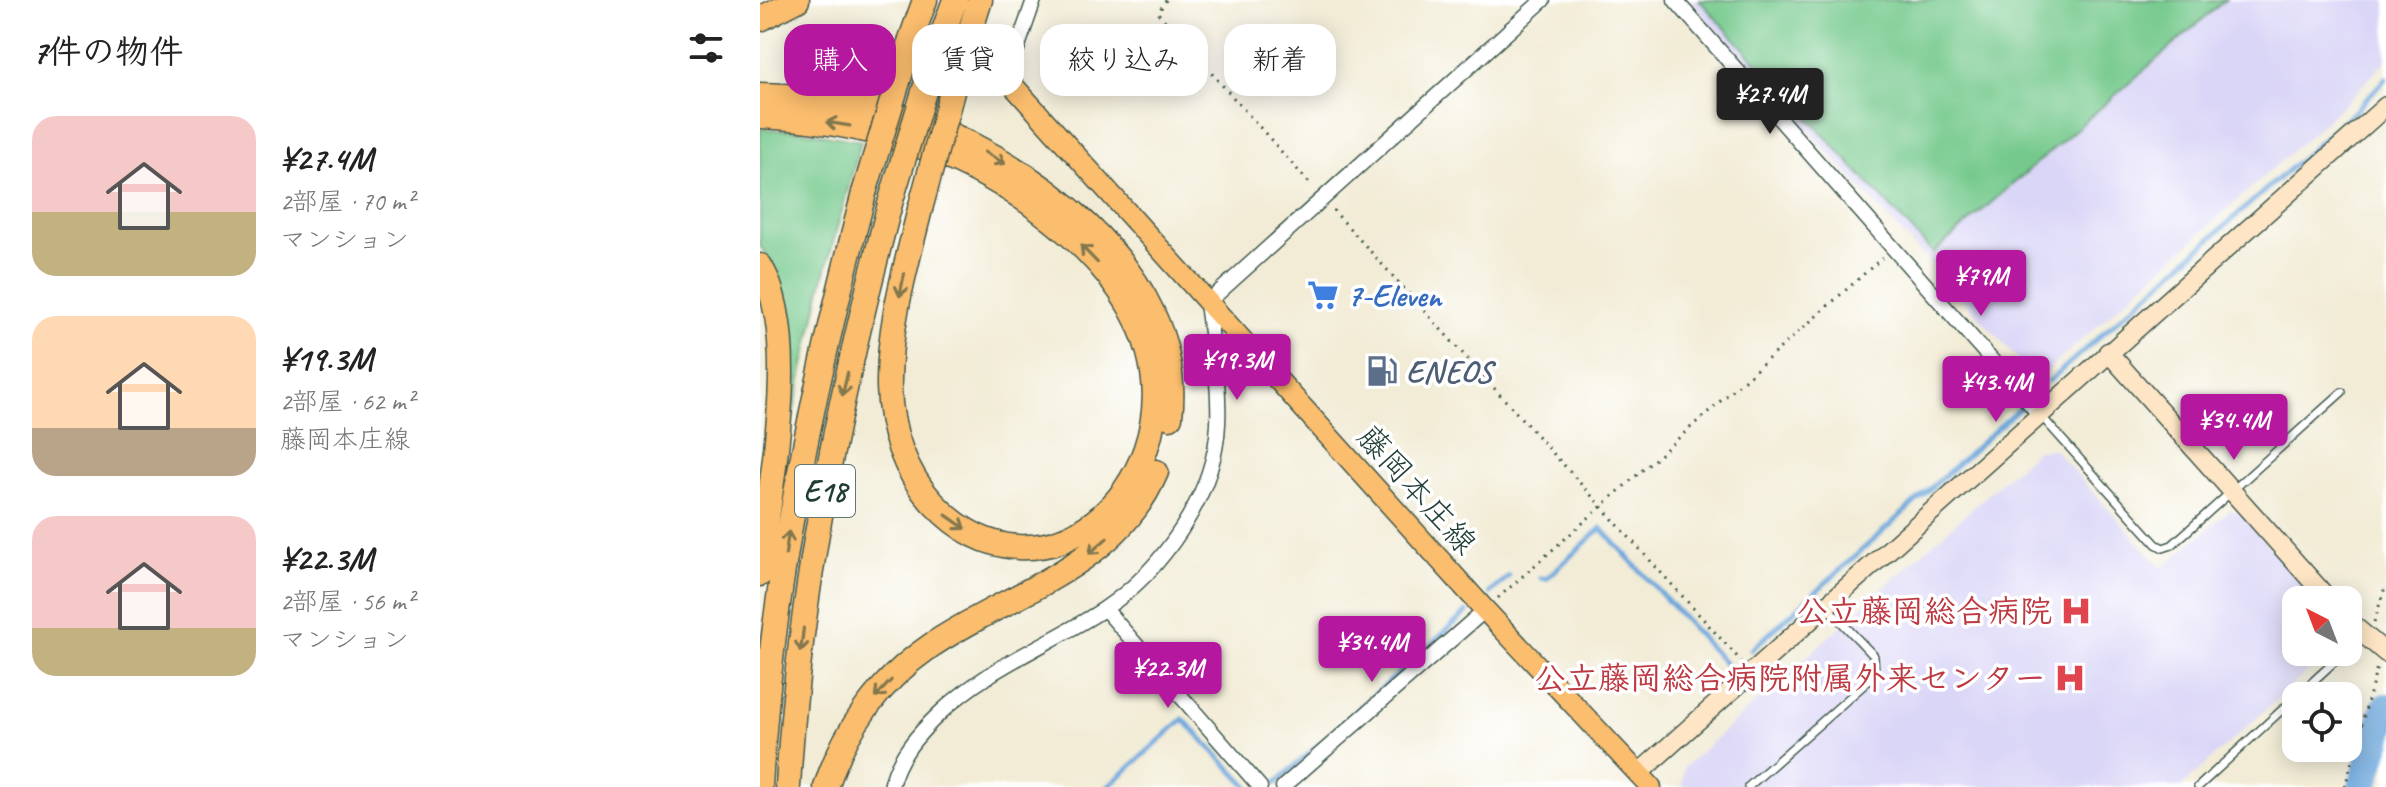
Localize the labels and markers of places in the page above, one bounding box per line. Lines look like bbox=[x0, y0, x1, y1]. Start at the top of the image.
pin: ¥27.4M bbox=[1705, 68, 1835, 136]
pin: ¥79M bbox=[1934, 250, 2028, 318]
place label: 7-Eleven bbox=[1347, 275, 1443, 316]
supermarket icon: 7-Eleven bbox=[1306, 278, 1340, 312]
pin: ¥19.3M bbox=[1172, 334, 1302, 402]
place label: ENEOS bbox=[1406, 351, 1497, 392]
fuel station icon: ENEOS bbox=[1365, 354, 1399, 388]
pin: ¥43.4M bbox=[1931, 356, 2061, 424]
pin: ¥34.4M bbox=[2169, 394, 2299, 462]
place label: 公立藤岡総合病院 bbox=[1796, 591, 2052, 632]
hospital icon: 公立藤岡総合病院 bbox=[2059, 594, 2093, 628]
pin: ¥34.4M bbox=[1307, 616, 1437, 684]
pin: ¥22.3M bbox=[1103, 642, 1233, 710]
place label: 公立藤岡総合病院附属外来センター bbox=[1534, 658, 2046, 699]
hospital icon: 公立藤岡総合病院附属外来センター bbox=[2053, 661, 2087, 695]

